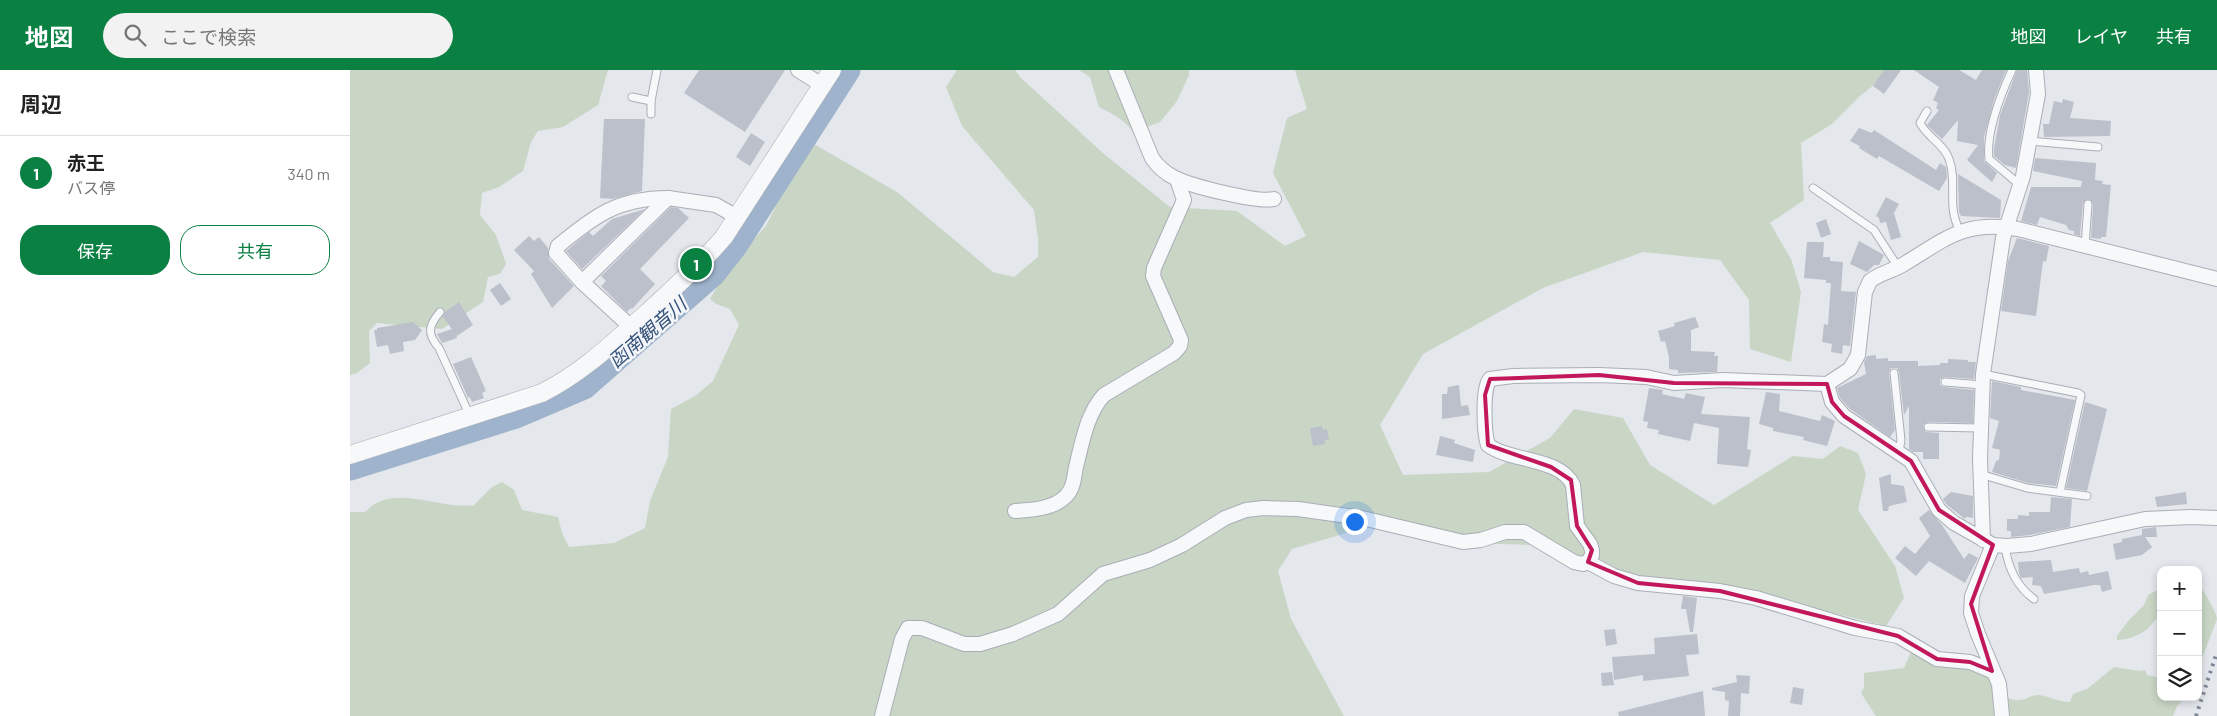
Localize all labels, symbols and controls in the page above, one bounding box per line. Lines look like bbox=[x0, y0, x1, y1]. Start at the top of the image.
search box bbox=[103, 13, 453, 58]
icon: search bbox=[121, 21, 149, 49]
text: 地図 bbox=[25, 22, 73, 51]
text: ここで検索 bbox=[161, 25, 256, 48]
text: 地図 bbox=[2011, 25, 2047, 47]
text: レイヤ bbox=[2075, 25, 2128, 47]
text: 共有 bbox=[2156, 25, 2192, 47]
text: 周辺 bbox=[20, 91, 62, 116]
text: 赤王 bbox=[67, 151, 105, 174]
text: 1 bbox=[33, 164, 39, 183]
text: 340 m bbox=[287, 164, 330, 183]
text: バス停 bbox=[67, 178, 115, 197]
button: 保存 bbox=[20, 225, 170, 275]
button: 共有 bbox=[180, 225, 330, 275]
pin: 1 bbox=[680, 245, 712, 283]
water label: 函南観音川 bbox=[604, 291, 692, 372]
your location bbox=[1342, 509, 1368, 535]
map controls bbox=[2157, 566, 2202, 701]
button: + bbox=[2157, 566, 2202, 611]
button: − bbox=[2157, 611, 2202, 656]
button: layers bbox=[2157, 656, 2202, 701]

